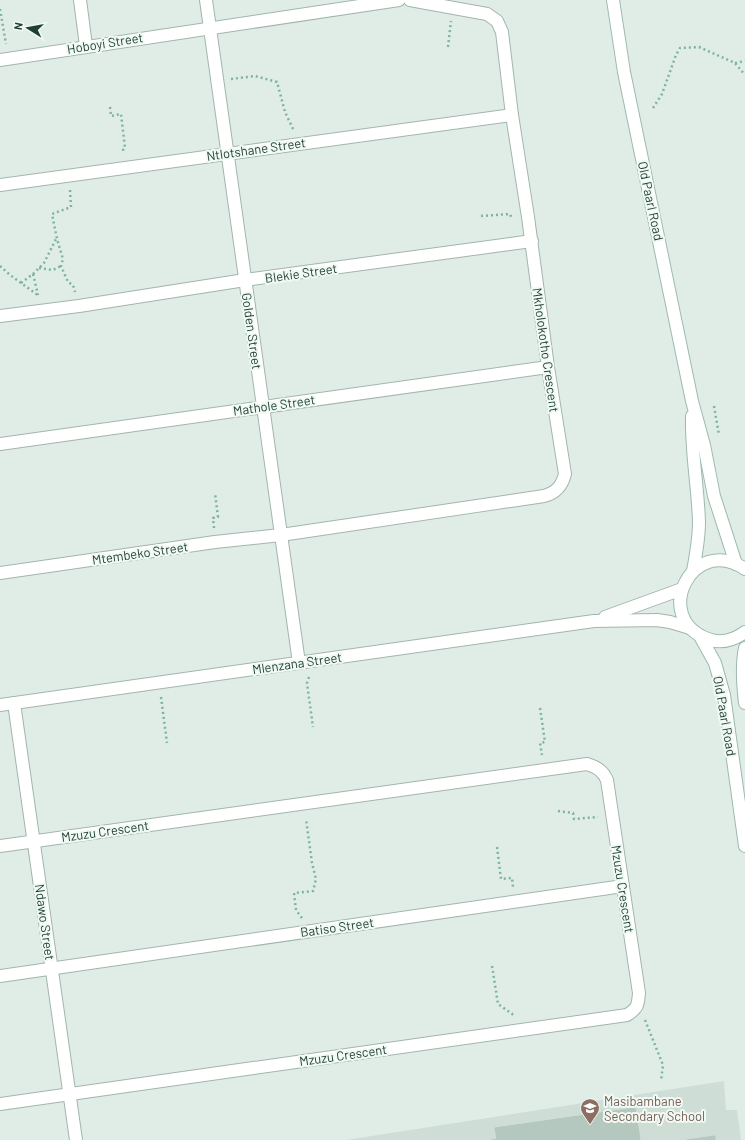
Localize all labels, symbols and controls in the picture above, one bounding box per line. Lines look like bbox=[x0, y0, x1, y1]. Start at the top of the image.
north arrow bbox=[8, 8, 48, 48]
text: N bbox=[11, 21, 25, 31]
street label: Hoboyi Street bbox=[66, 29, 144, 57]
street label: Ntlotshane Street bbox=[205, 134, 307, 164]
street label: Old Paarl Road bbox=[635, 160, 667, 242]
street label: Blekie Street bbox=[264, 260, 338, 286]
street label: Mkholokotho Crescent bbox=[529, 287, 563, 413]
street label: Golden Street bbox=[239, 292, 265, 370]
street label: Mathole Street bbox=[232, 391, 316, 419]
street label: Mtembeko Street bbox=[91, 538, 189, 568]
street label: Mlenzana Street bbox=[251, 649, 343, 677]
street label: Old Paarl Road bbox=[710, 675, 740, 757]
street label: Mzuzu Crescent bbox=[60, 817, 150, 845]
street label: Mzuzu Crescent bbox=[608, 844, 638, 934]
street label: Ndawo Street bbox=[32, 883, 58, 961]
street label: Batiso Street bbox=[299, 914, 375, 940]
street label: Mzuzu Crescent bbox=[298, 1041, 388, 1069]
place label: Masibambane Secondary School bbox=[604, 1093, 705, 1124]
school or university icon: Masibambane Secondary School bbox=[579, 1097, 601, 1125]

